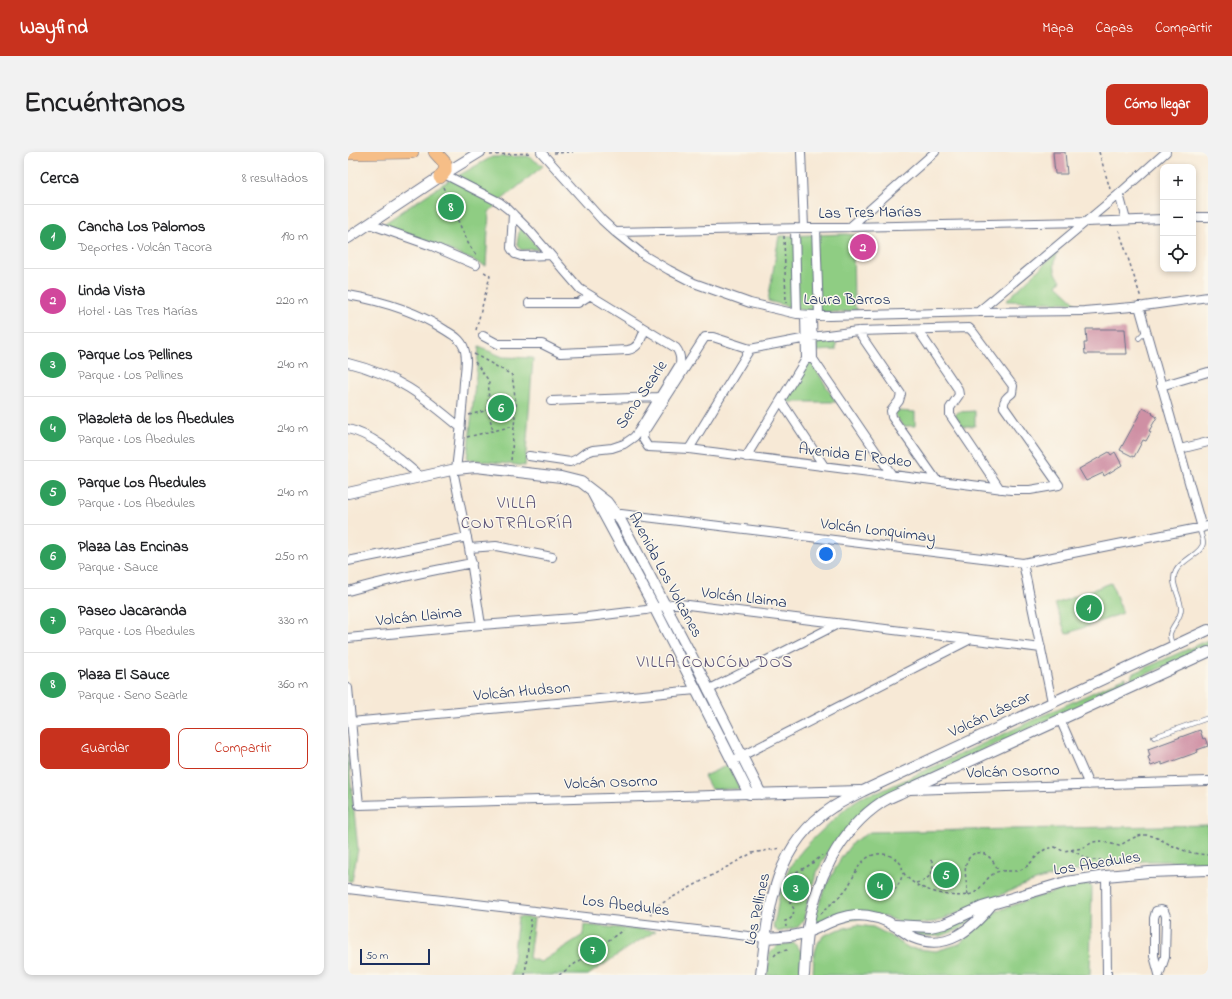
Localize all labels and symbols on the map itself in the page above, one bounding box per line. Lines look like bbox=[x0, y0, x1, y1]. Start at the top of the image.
pin: 8 bbox=[438, 192, 464, 222]
street label: Las Tres Marías bbox=[818, 200, 922, 226]
pin: 2 bbox=[850, 232, 876, 262]
street label: Laura Barros bbox=[803, 288, 891, 312]
street label: Seno Searle bbox=[610, 355, 674, 434]
pin: 6 bbox=[488, 393, 514, 423]
street label: Avenida El Rodeo bbox=[797, 437, 913, 475]
district label: VILLA CONTRALORÍA bbox=[461, 491, 573, 536]
street label: Avenida Los Volcanes bbox=[622, 508, 708, 642]
street label: Volcán Lonquimay bbox=[818, 512, 937, 550]
your location bbox=[816, 544, 836, 564]
street label: Volcán Llaima bbox=[699, 581, 788, 615]
pin: 1 bbox=[1076, 593, 1102, 623]
street label: Volcán Llaima bbox=[374, 601, 463, 634]
district label: VILLA CONCÓN DOS bbox=[635, 650, 794, 675]
street label: Volcán Hudson bbox=[472, 676, 571, 708]
street label: Volcán Láscar bbox=[944, 686, 1035, 745]
street label: Volcán Osorno bbox=[965, 758, 1060, 786]
street label: Volcán Osorno bbox=[563, 769, 658, 797]
street label: Los Abedules bbox=[1052, 845, 1142, 883]
pin: 5 bbox=[933, 860, 959, 890]
street label: Los Pellines bbox=[739, 871, 777, 947]
pin: 4 bbox=[867, 871, 893, 901]
pin: 3 bbox=[783, 873, 809, 903]
street label: Los Abedules bbox=[581, 889, 671, 923]
pin: 7 bbox=[580, 935, 606, 965]
scale bar bbox=[360, 947, 430, 966]

